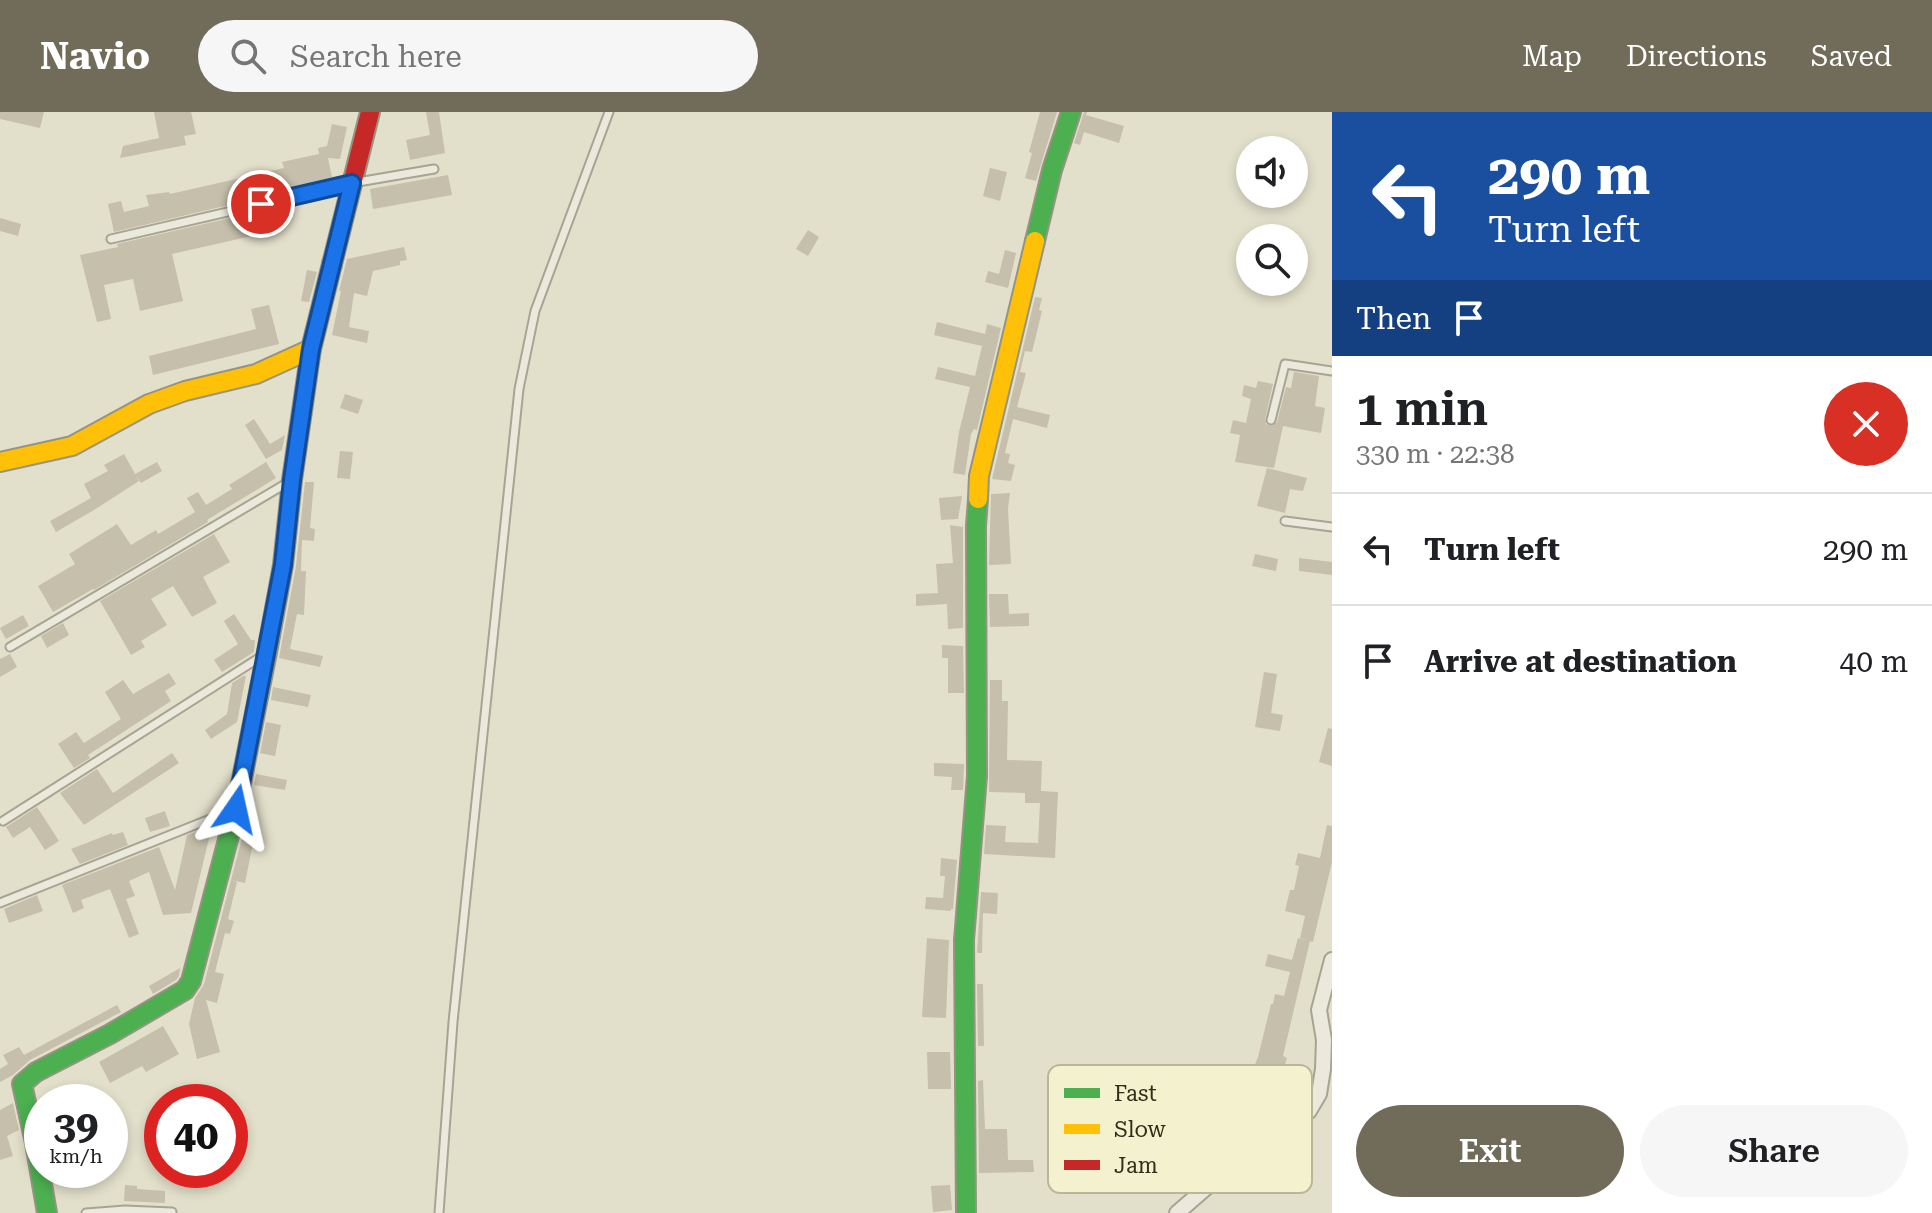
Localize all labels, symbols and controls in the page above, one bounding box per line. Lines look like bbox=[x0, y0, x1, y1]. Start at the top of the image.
search box bbox=[198, 20, 758, 92]
text: Navio bbox=[40, 34, 150, 78]
icon: search bbox=[226, 34, 270, 78]
text: Search here bbox=[290, 39, 462, 74]
text: Map bbox=[1522, 40, 1582, 73]
text: Directions bbox=[1626, 40, 1767, 73]
text: Saved bbox=[1811, 40, 1892, 73]
map controls bbox=[1236, 136, 1308, 296]
button: sound bbox=[1236, 136, 1308, 208]
text: 290 m bbox=[1488, 142, 1650, 208]
icon: left bbox=[1356, 144, 1460, 248]
pin bbox=[227, 170, 295, 238]
icon: arrive bbox=[239, 182, 283, 226]
text: Turn left bbox=[1488, 209, 1640, 251]
button: search bbox=[1236, 224, 1308, 296]
icon: arrive bbox=[1447, 296, 1491, 340]
text: Then bbox=[1356, 301, 1431, 336]
text: 1 min bbox=[1356, 381, 1488, 437]
button: close bbox=[1824, 382, 1908, 466]
text: 330 m · 22:38 bbox=[1356, 439, 1515, 469]
icon: left bbox=[1356, 527, 1400, 571]
text: Turn left bbox=[1424, 532, 1560, 567]
text: 290 m bbox=[1823, 532, 1908, 567]
icon: arrive bbox=[1356, 639, 1400, 683]
text: Arrive at destination bbox=[1424, 644, 1737, 679]
text: 40 m bbox=[1839, 644, 1908, 679]
position arrow bbox=[194, 767, 278, 851]
legend bbox=[1048, 1065, 1312, 1193]
text: Fast bbox=[1114, 1081, 1157, 1106]
speed limit sign: 40 bbox=[144, 1084, 248, 1188]
text: 39 bbox=[54, 1102, 98, 1149]
button: Exit bbox=[1356, 1105, 1624, 1197]
button: Share bbox=[1640, 1105, 1908, 1197]
text: Slow bbox=[1114, 1117, 1167, 1142]
text: km/h bbox=[49, 1144, 103, 1168]
text: Jam bbox=[1114, 1153, 1158, 1178]

